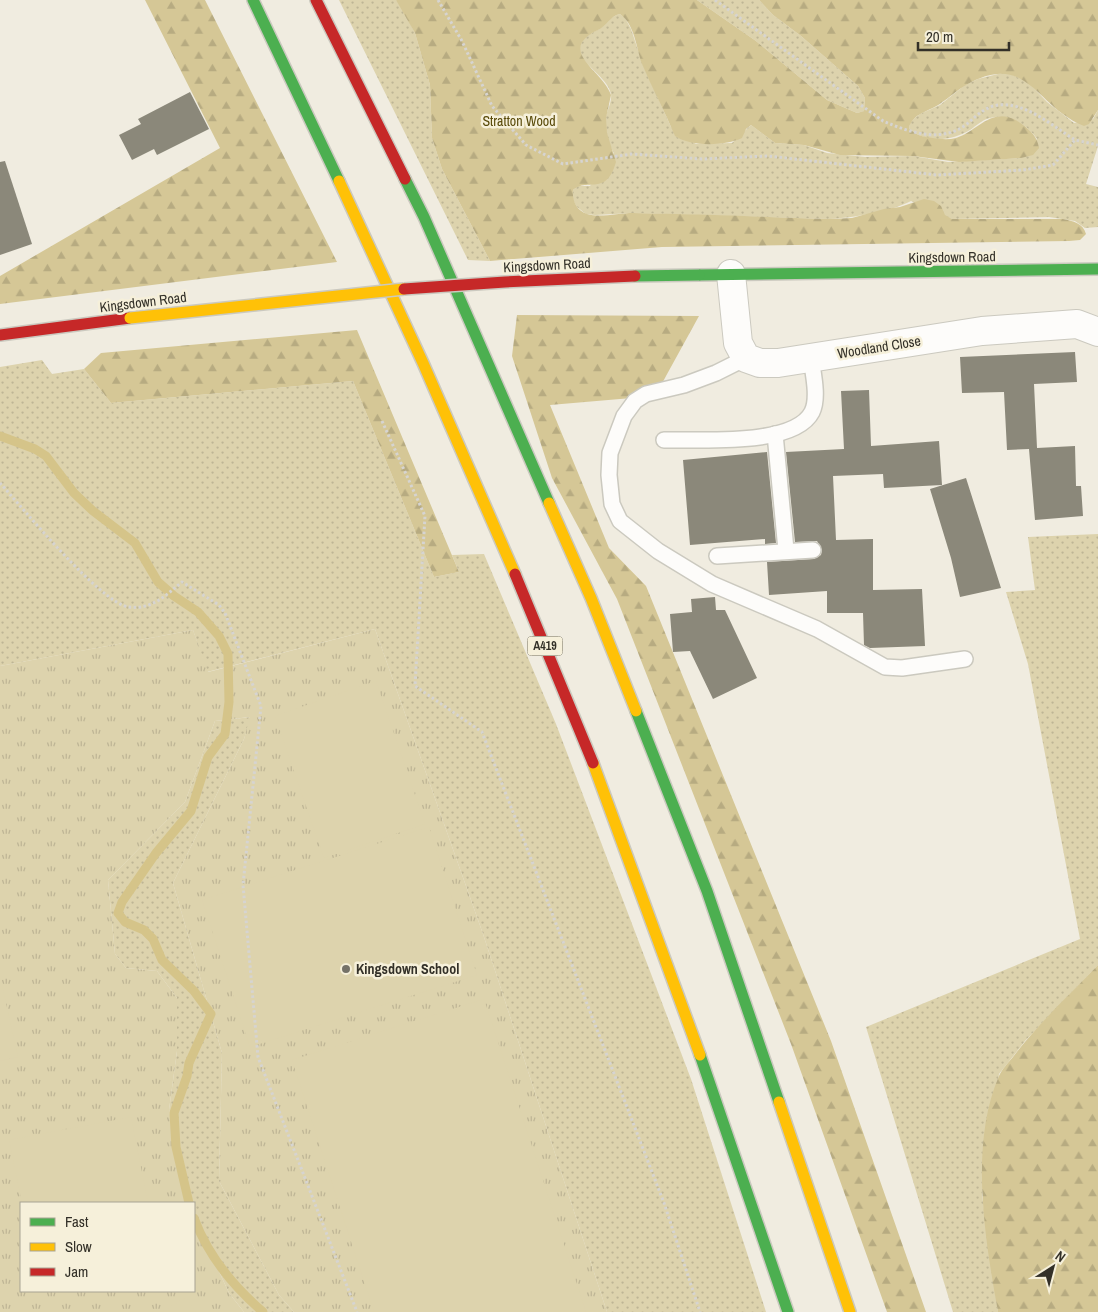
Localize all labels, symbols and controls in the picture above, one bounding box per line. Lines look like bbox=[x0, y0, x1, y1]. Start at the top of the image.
scale bar bbox=[918, 20, 1009, 52]
text: 20 m bbox=[926, 26, 953, 47]
park label: Stratton Wood bbox=[482, 112, 556, 130]
street label: Kingsdown Road bbox=[908, 247, 996, 267]
street label: Kingsdown Road bbox=[503, 254, 591, 276]
street label: Kingsdown Road bbox=[99, 288, 187, 316]
street label: Woodland Close bbox=[836, 332, 922, 362]
road number: A419 bbox=[528, 636, 562, 656]
place label: Kingsdown School bbox=[356, 960, 459, 978]
marker: Kingsdown School bbox=[340, 963, 352, 975]
legend bbox=[20, 1202, 195, 1292]
text: Fast bbox=[65, 1211, 89, 1232]
text: Slow bbox=[65, 1236, 92, 1257]
north arrow bbox=[1028, 1242, 1078, 1292]
text: N bbox=[1052, 1247, 1069, 1266]
text: Jam bbox=[65, 1261, 88, 1282]

